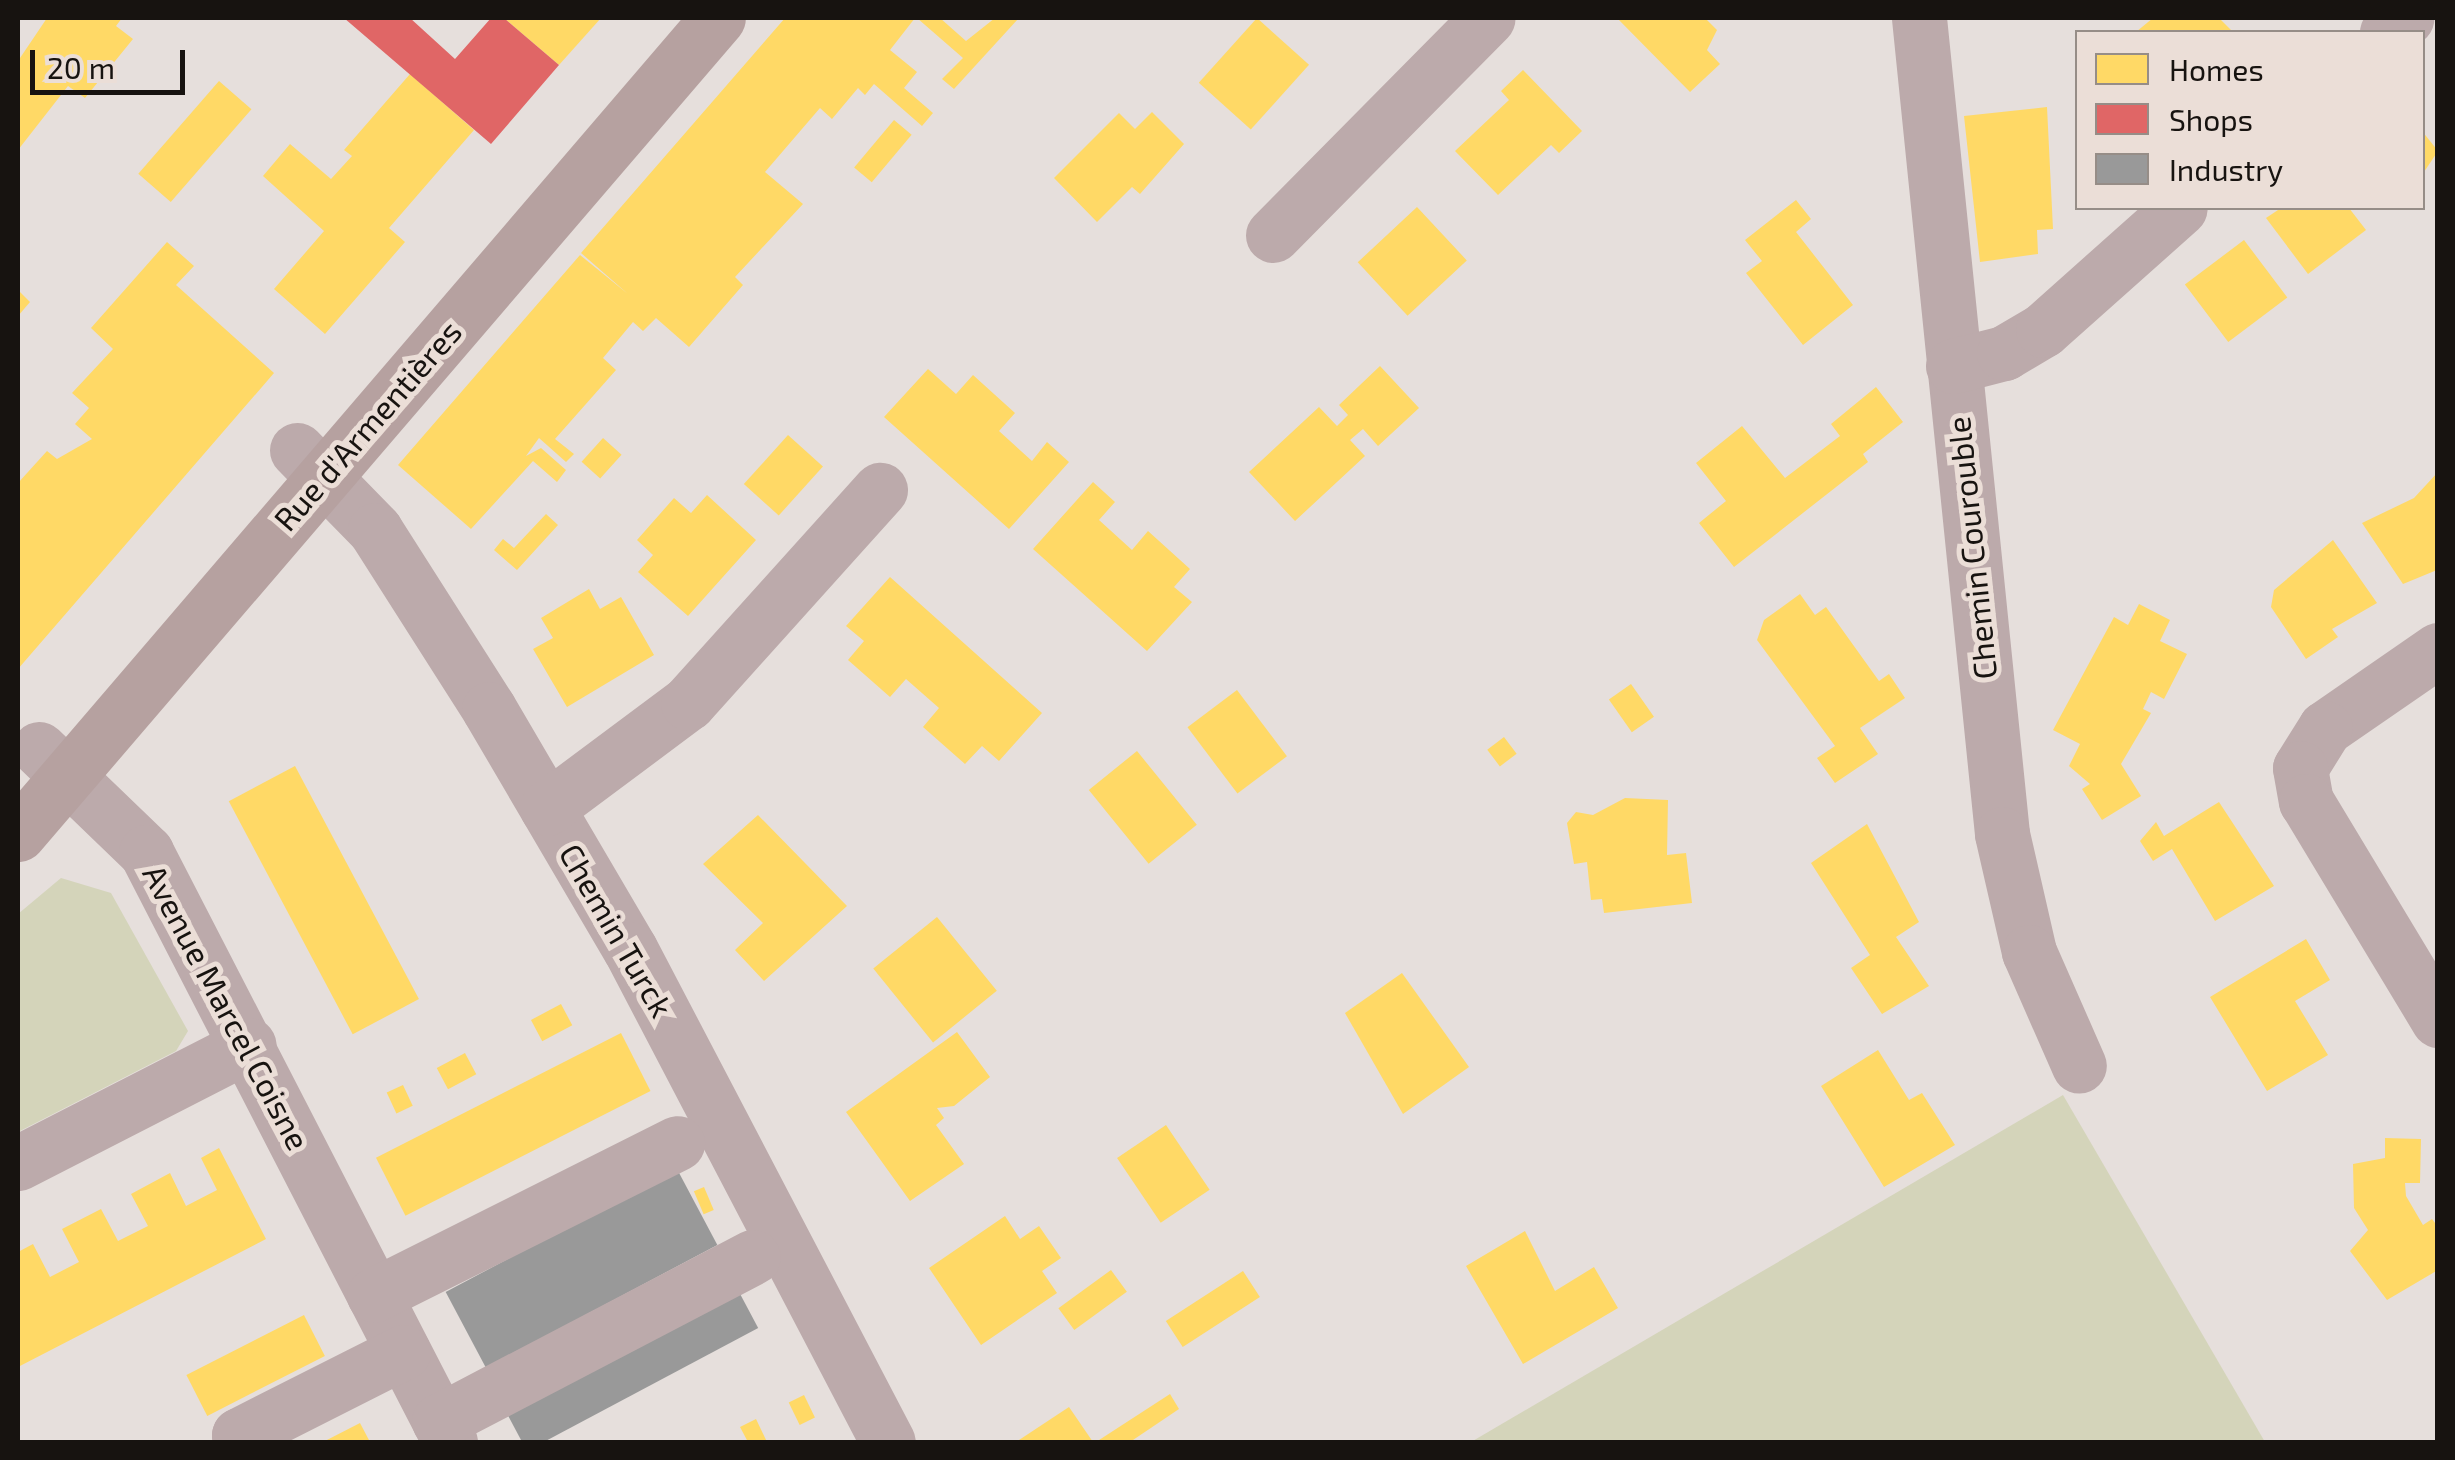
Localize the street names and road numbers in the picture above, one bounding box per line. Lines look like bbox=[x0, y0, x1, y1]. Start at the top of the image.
street label: Rue d'Armentières bbox=[265, 312, 469, 538]
street label: Chemin Courouble bbox=[1938, 415, 2004, 681]
street label: Chemin Turck bbox=[552, 836, 682, 1024]
street label: Avenue Marcel Coisne bbox=[135, 858, 319, 1156]

